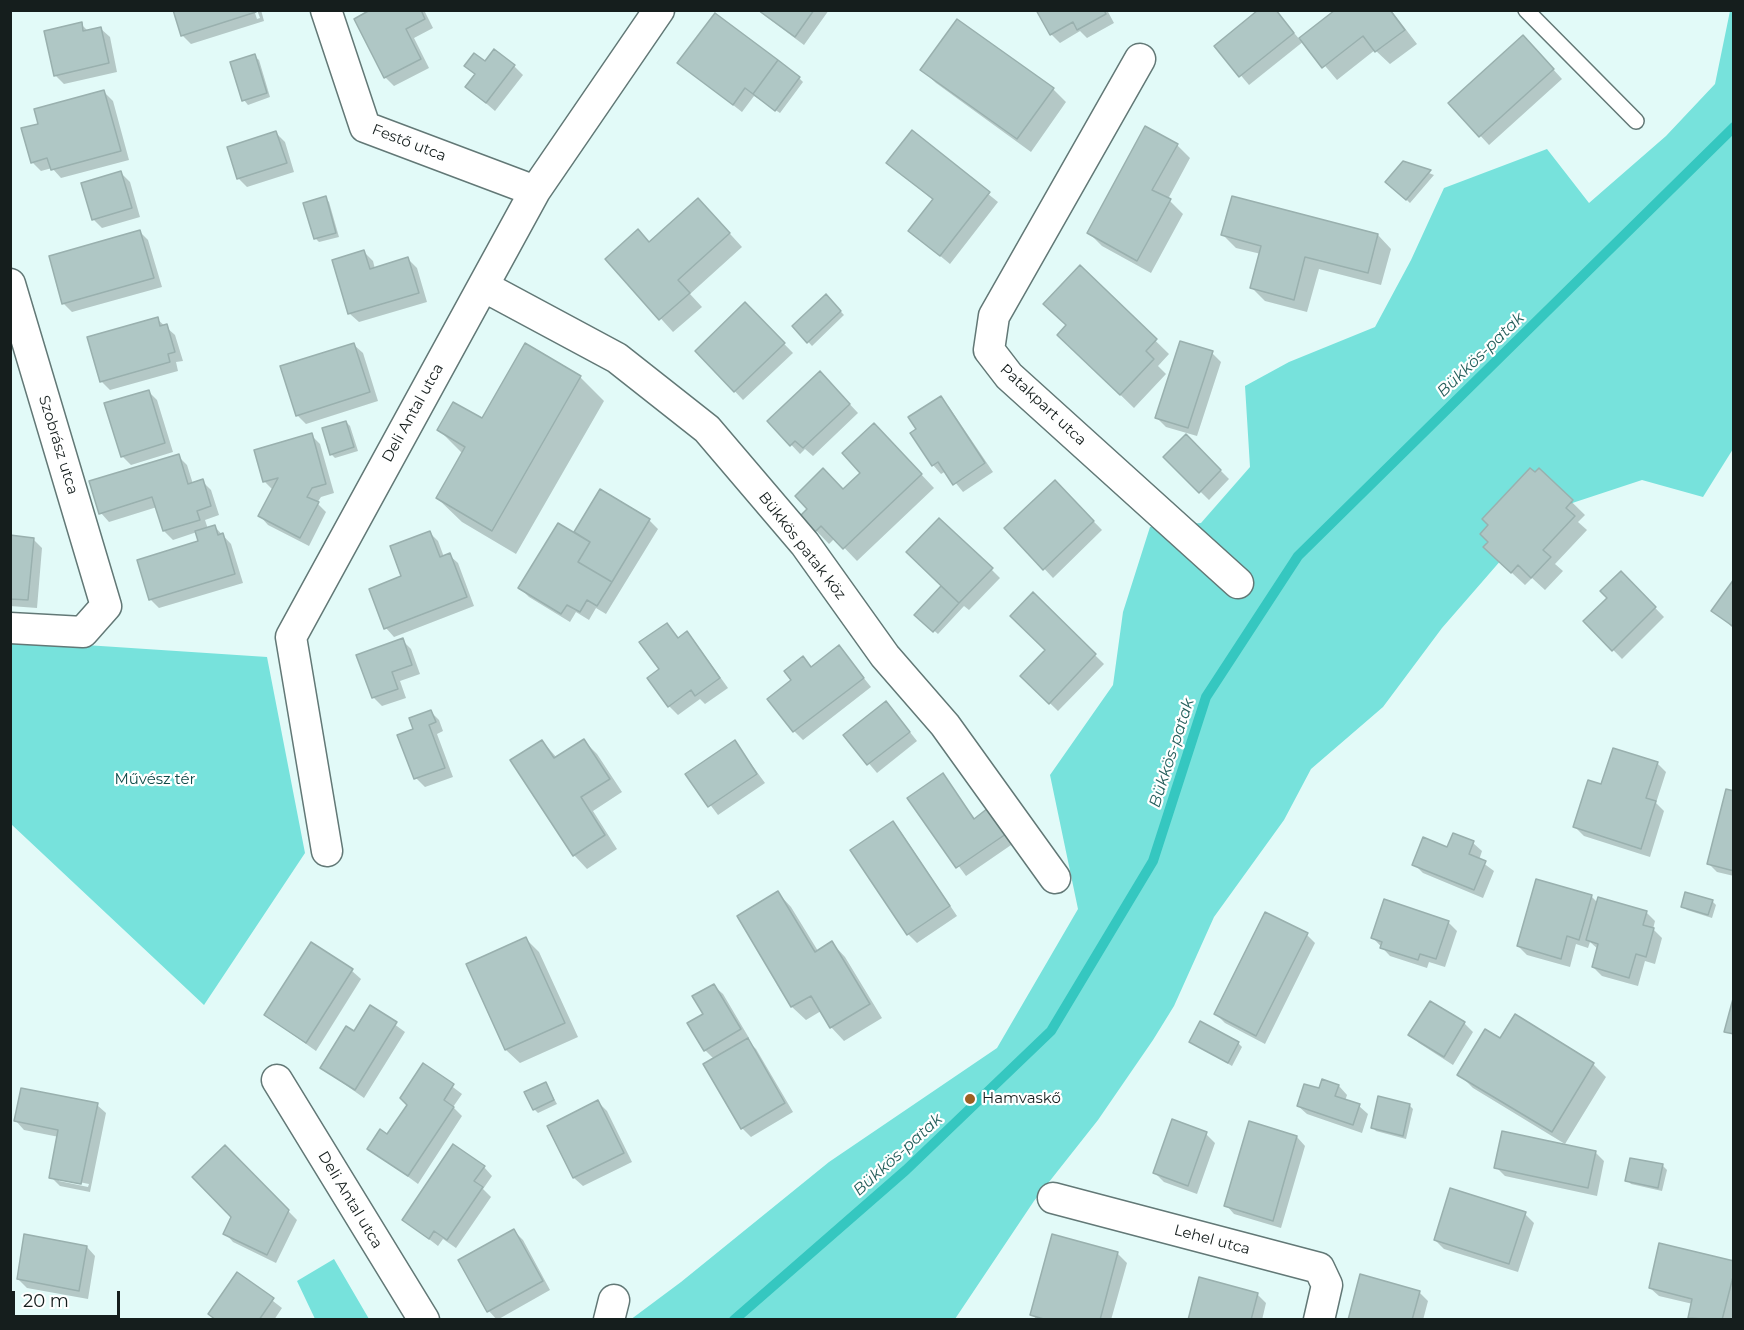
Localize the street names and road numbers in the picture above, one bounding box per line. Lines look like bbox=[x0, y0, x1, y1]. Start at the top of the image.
street label: Festő utca bbox=[369, 121, 449, 165]
street label: Deli Antal utca bbox=[378, 360, 448, 466]
street label: Patakpart utca bbox=[996, 360, 1090, 450]
street label: Szobrász utca bbox=[34, 393, 82, 497]
street label: Bükkös patak köz bbox=[754, 489, 850, 603]
street label: Deli Antal utca bbox=[314, 1148, 386, 1252]
street label: Lehel utca bbox=[1172, 1221, 1252, 1259]

